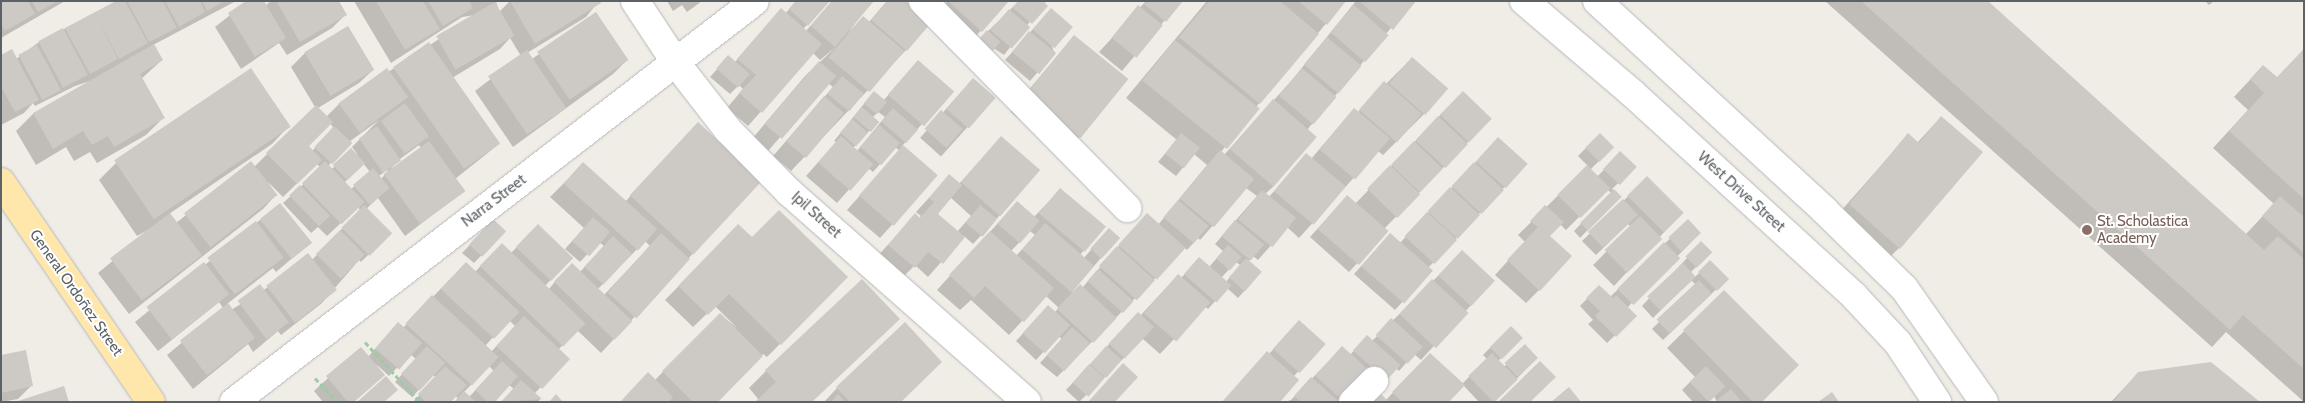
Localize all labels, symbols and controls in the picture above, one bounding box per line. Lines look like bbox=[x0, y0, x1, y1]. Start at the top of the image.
street label: West Drive Street bbox=[1694, 148, 1788, 236]
street label: Narra Street bbox=[458, 171, 530, 231]
street label: Ipil Street bbox=[787, 188, 845, 242]
place label: St. Scholastica Academy bbox=[2097, 212, 2188, 247]
marker: St. Scholastica Academy bbox=[2081, 224, 2093, 236]
street label: General Ordoñez Street bbox=[26, 226, 126, 360]

